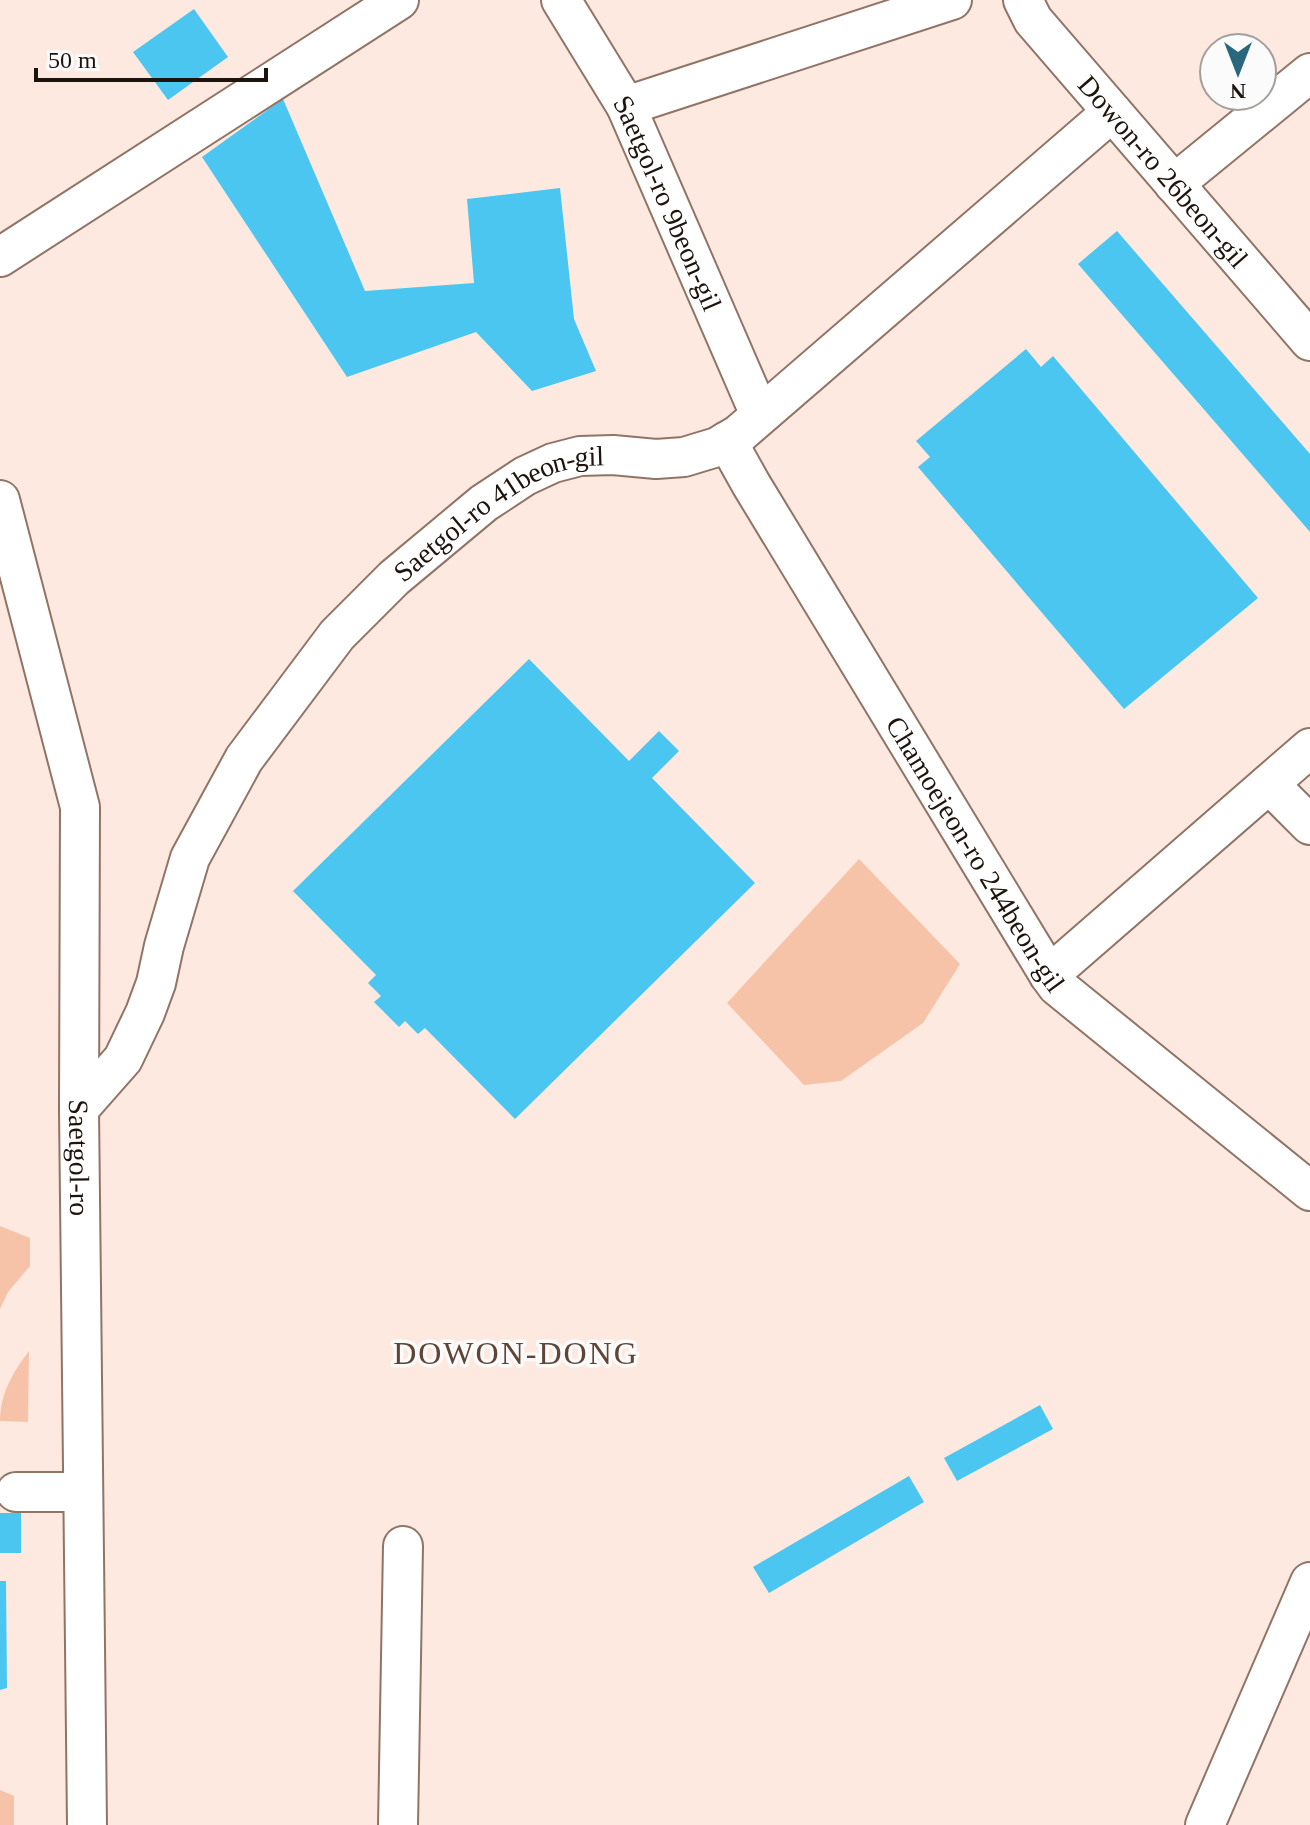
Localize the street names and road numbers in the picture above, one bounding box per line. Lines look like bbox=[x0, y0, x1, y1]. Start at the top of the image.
street label: Dowon-ro 26beon-gil bbox=[1072, 69, 1254, 274]
street label: Saetgol-ro 9beon-gil bbox=[607, 90, 728, 315]
street label: Saetgol-ro 41beon-gil bbox=[387, 440, 605, 588]
street label: Chamoejeon-ro 244beon-gil bbox=[880, 711, 1071, 998]
street label: Saetgol-ro bbox=[63, 1099, 95, 1216]

